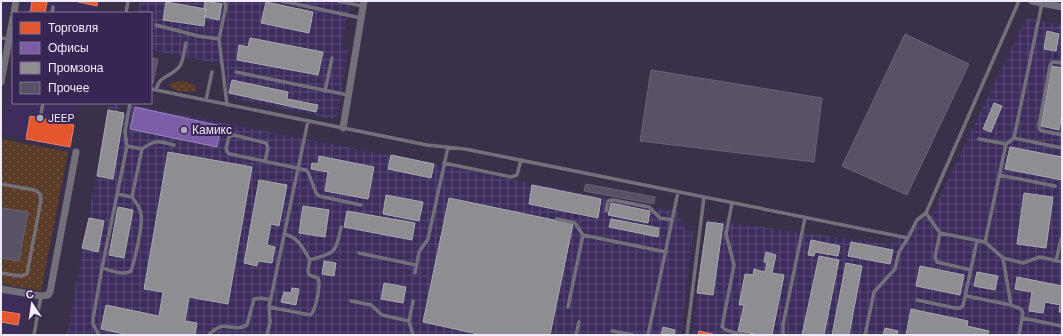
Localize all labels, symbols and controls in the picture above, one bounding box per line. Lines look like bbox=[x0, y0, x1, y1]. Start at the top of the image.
legend bbox=[12, 12, 152, 104]
text: Торговля bbox=[48, 20, 98, 36]
text: Офисы bbox=[48, 40, 89, 56]
text: Промзона bbox=[48, 60, 104, 76]
text: Прочее bbox=[48, 80, 90, 96]
place label: JEEP bbox=[48, 110, 75, 126]
marker: JEEP bbox=[35, 113, 45, 123]
place label: Камикс bbox=[192, 122, 232, 138]
marker: Камикс bbox=[179, 125, 189, 135]
north arrow bbox=[12, 284, 52, 324]
text: С bbox=[24, 287, 35, 302]

